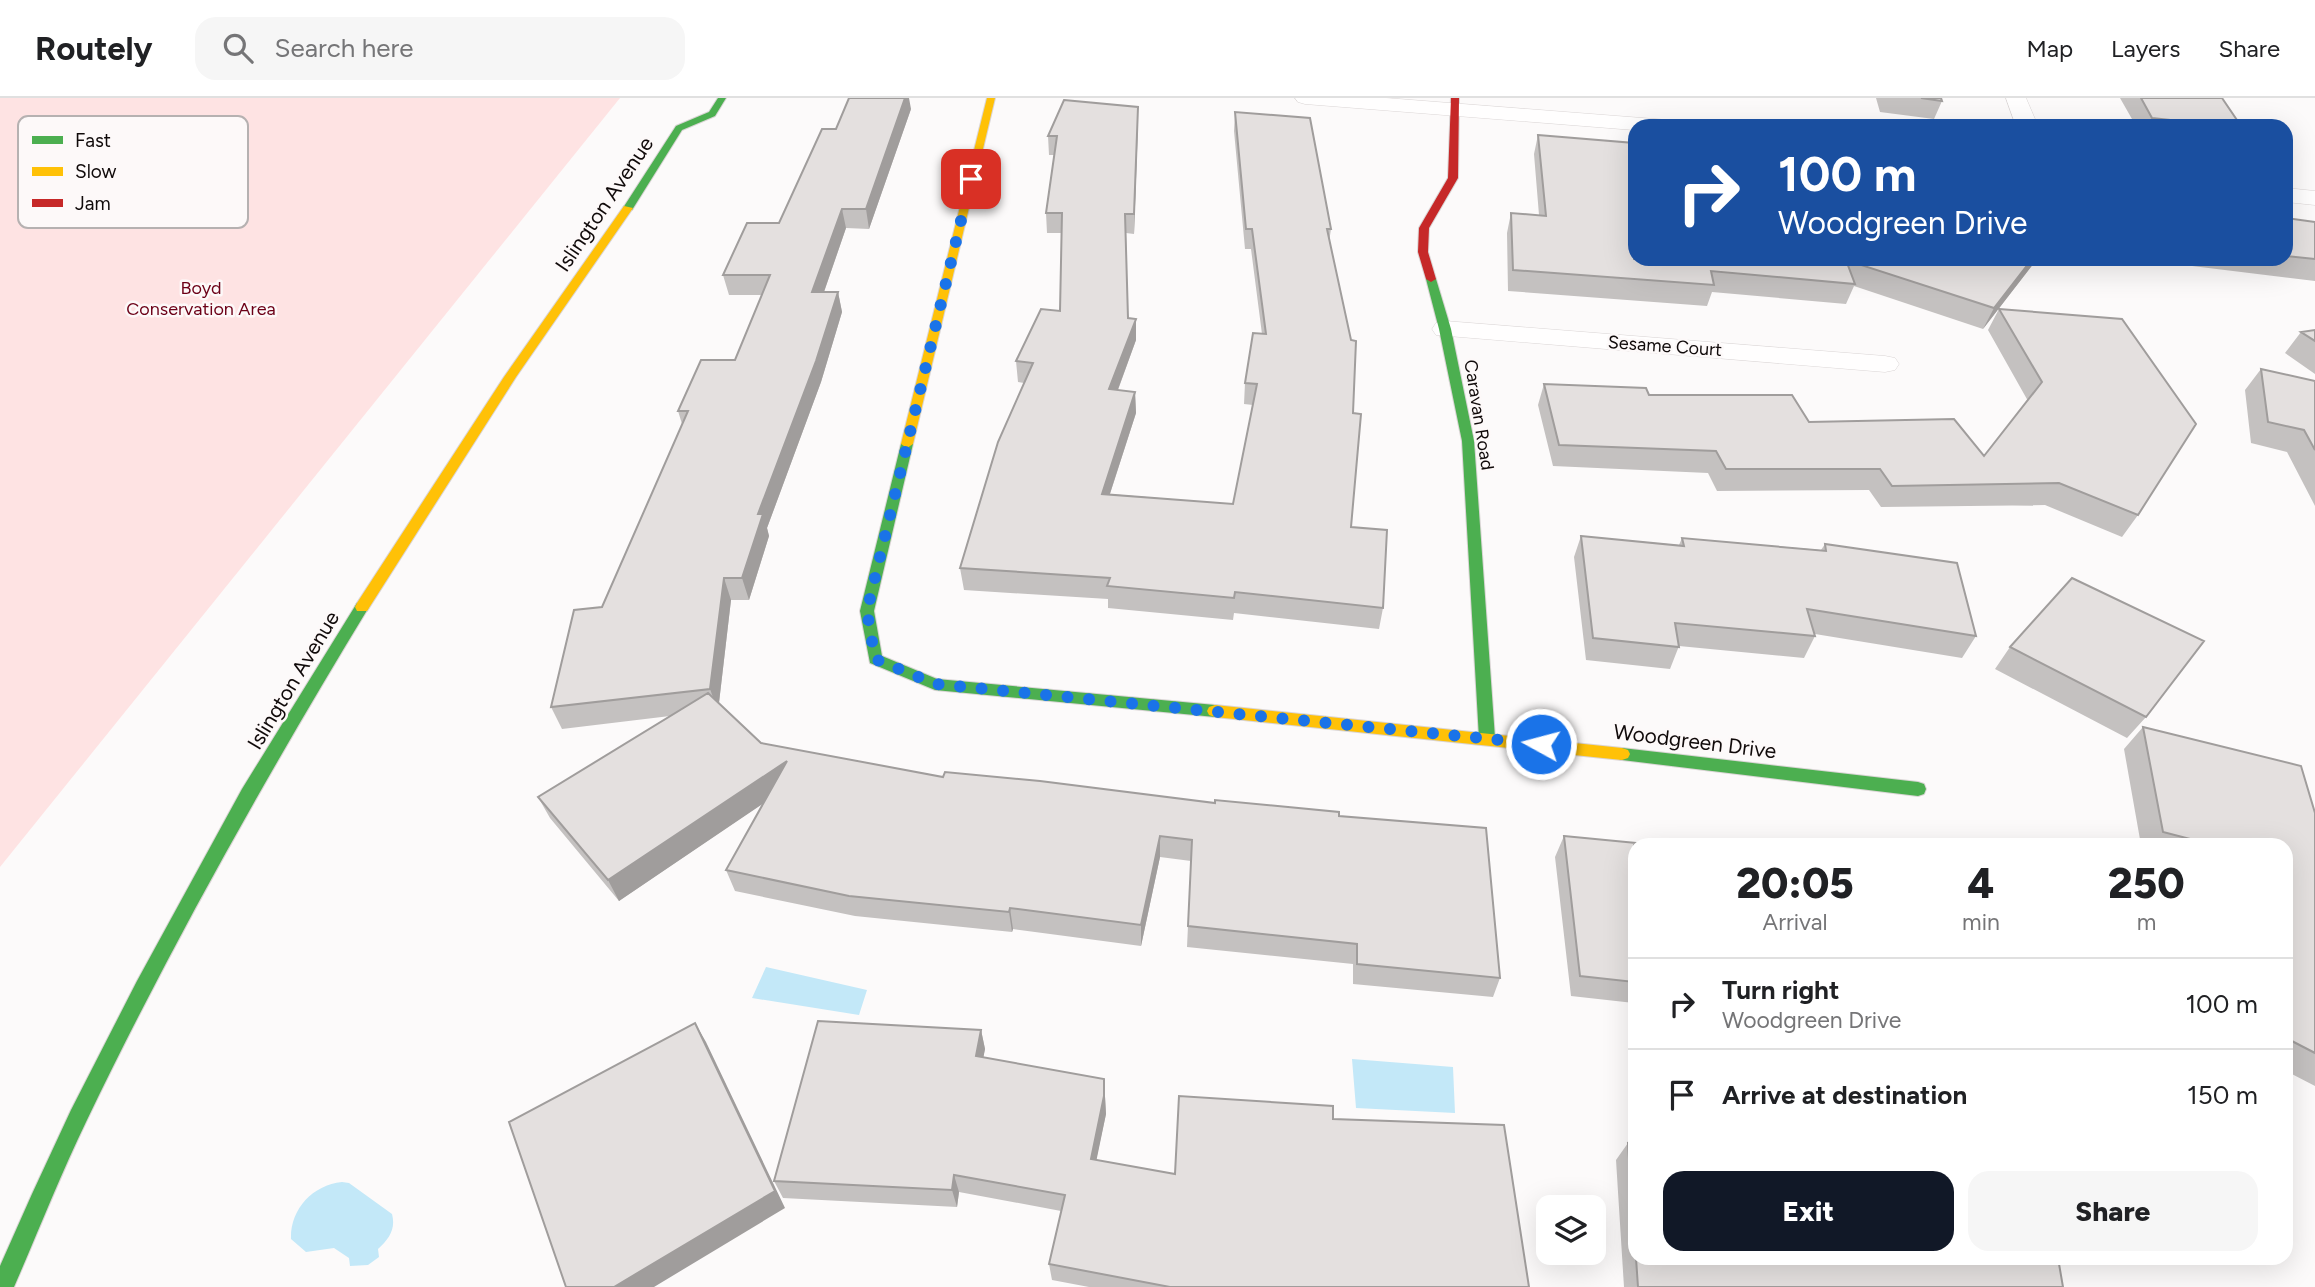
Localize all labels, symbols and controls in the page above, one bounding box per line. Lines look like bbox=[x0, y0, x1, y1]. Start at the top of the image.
search box bbox=[195, 17, 685, 80]
text: Routely bbox=[35, 29, 153, 68]
icon: search bbox=[219, 29, 257, 67]
text: Search here bbox=[275, 32, 414, 64]
text: Map bbox=[2026, 34, 2073, 63]
text: Layers bbox=[2111, 34, 2180, 63]
text: Share bbox=[2218, 34, 2280, 63]
legend bbox=[18, 116, 248, 228]
text: Fast bbox=[75, 129, 111, 152]
street label: Islington Avenue bbox=[550, 132, 658, 276]
text: 100 m bbox=[1778, 144, 1917, 203]
icon: right bbox=[1663, 147, 1754, 238]
pin bbox=[941, 149, 1001, 209]
text: Slow bbox=[75, 160, 117, 183]
icon: arrive bbox=[952, 160, 990, 198]
text: Jam bbox=[75, 192, 111, 215]
text: Woodgreen Drive bbox=[1778, 204, 2028, 242]
park label: Boyd Conservation Area bbox=[126, 277, 276, 320]
street label: Sesame Court bbox=[1607, 331, 1723, 361]
street label: Caravan Road bbox=[1459, 358, 1499, 472]
street label: Islington Avenue bbox=[242, 606, 344, 754]
position arrow bbox=[1504, 707, 1578, 781]
street label: Woodgreen Drive bbox=[1612, 719, 1778, 763]
text: 20:05 bbox=[1736, 858, 1854, 909]
text: 4 bbox=[1968, 858, 1994, 909]
text: 250 bbox=[2108, 858, 2185, 909]
text: Arrival bbox=[1763, 908, 1828, 936]
text: min bbox=[1962, 908, 2000, 936]
text: m bbox=[2137, 908, 2156, 936]
text: Turn right bbox=[1722, 974, 1839, 1006]
icon: right bbox=[1663, 985, 1701, 1023]
text: 100 m bbox=[2185, 988, 2258, 1020]
text: Woodgreen Drive bbox=[1722, 1006, 1901, 1034]
icon: arrive bbox=[1663, 1076, 1701, 1114]
text: Arrive at destination bbox=[1722, 1079, 1967, 1111]
text: 150 m bbox=[2187, 1079, 2258, 1111]
button: Exit bbox=[1663, 1171, 1954, 1251]
button: Share bbox=[1968, 1171, 2258, 1251]
map controls bbox=[1536, 1195, 1606, 1265]
button: layers bbox=[1536, 1195, 1606, 1265]

